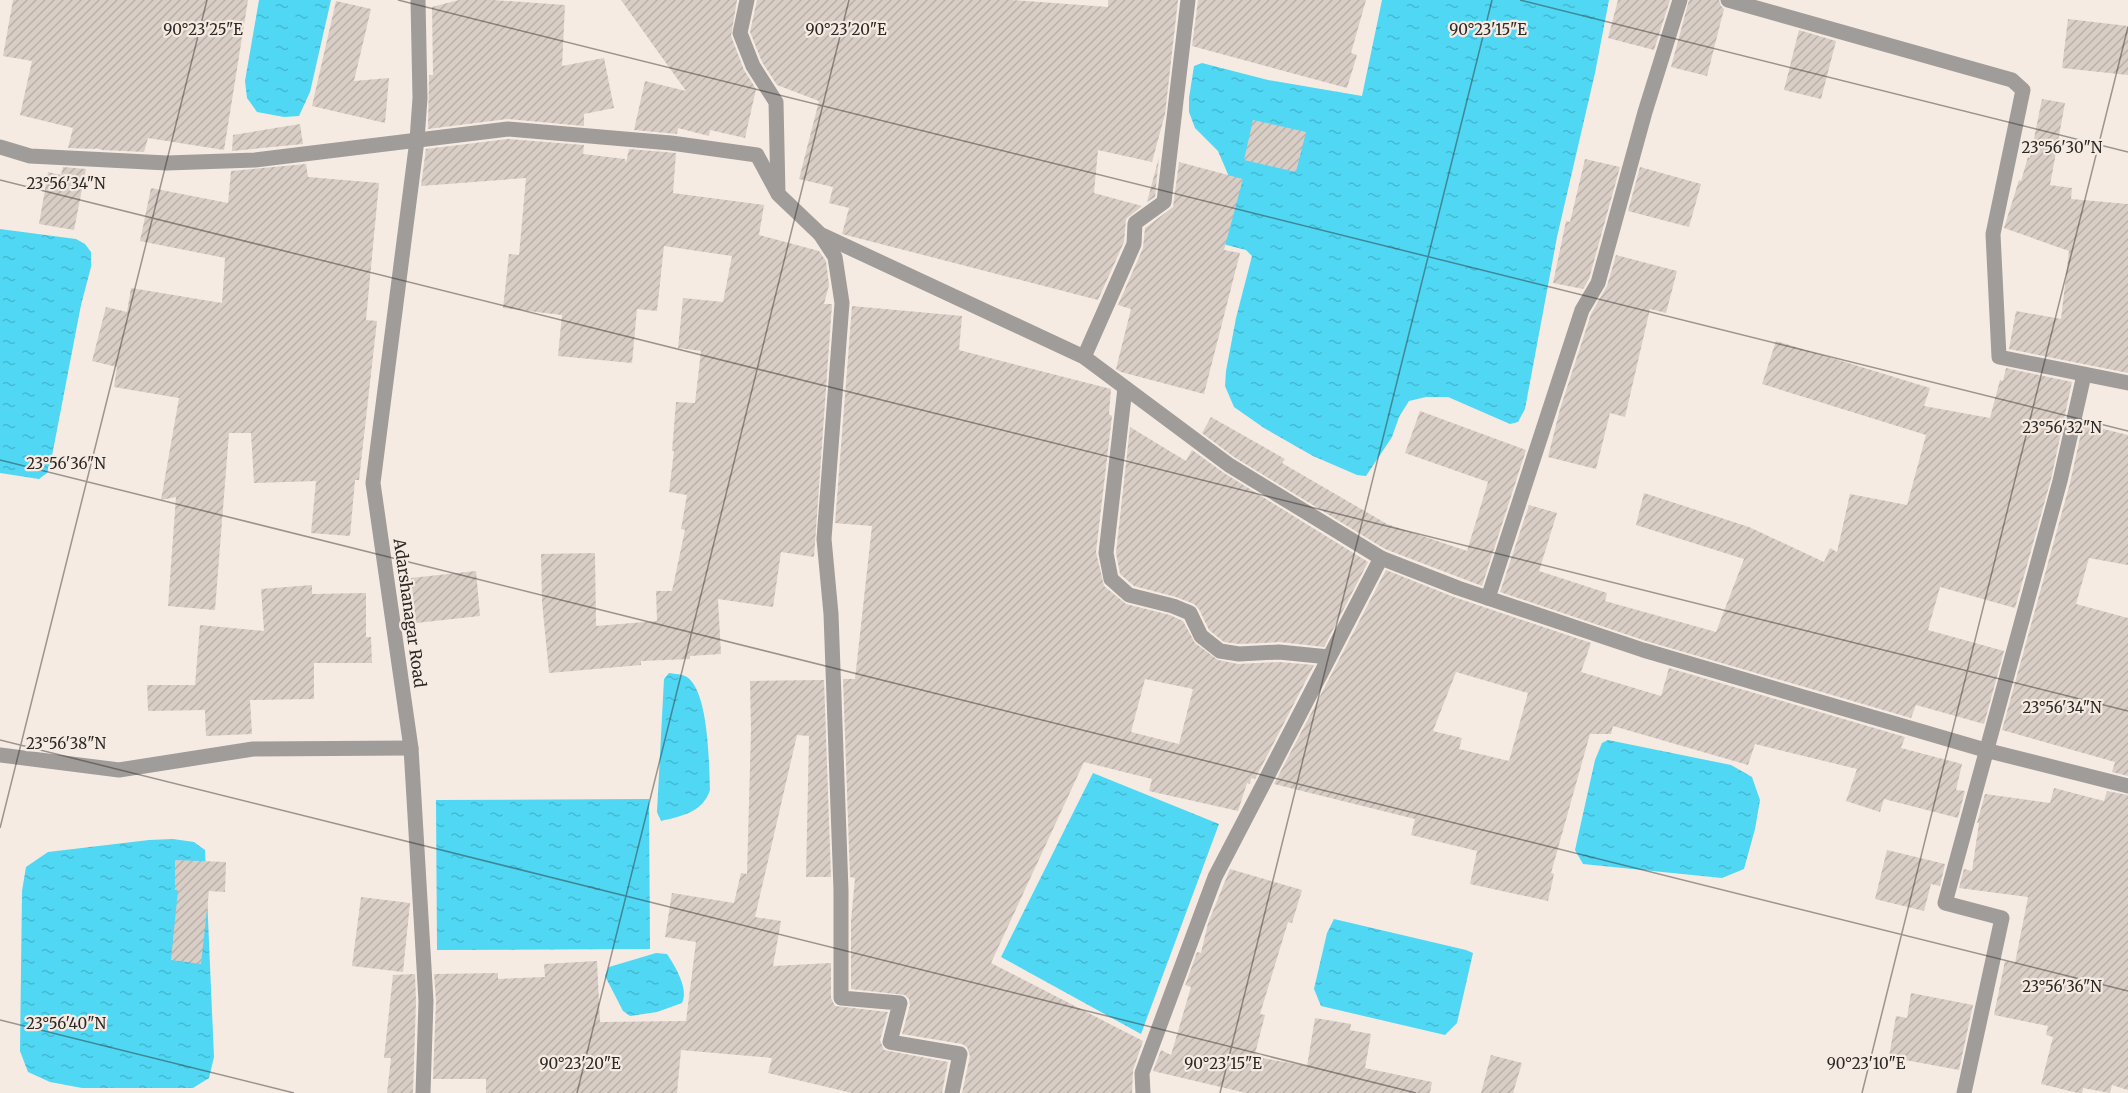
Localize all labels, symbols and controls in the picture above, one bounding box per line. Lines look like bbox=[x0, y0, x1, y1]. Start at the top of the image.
text: 90°23'25"E bbox=[163, 20, 243, 39]
text: 90°23'20"E bbox=[805, 20, 887, 39]
text: 90°23'15"E bbox=[1449, 20, 1527, 39]
text: 23°56'30"N bbox=[2022, 138, 2103, 157]
text: 23°56'34"N bbox=[26, 174, 106, 193]
text: 23°56'32"N bbox=[2022, 418, 2102, 437]
text: 23°56'36"N bbox=[26, 454, 106, 473]
street label: Adarshanagar Road bbox=[389, 536, 430, 689]
text: 23°56'34"N bbox=[2022, 698, 2102, 717]
text: 23°56'38"N bbox=[26, 734, 106, 753]
text: 23°56'36"N bbox=[2022, 977, 2102, 996]
text: 23°56'40"N bbox=[26, 1014, 106, 1033]
text: 90°23'20"E bbox=[539, 1054, 621, 1073]
text: 90°23'15"E bbox=[1184, 1054, 1262, 1073]
text: 90°23'10"E bbox=[1827, 1054, 1906, 1073]

